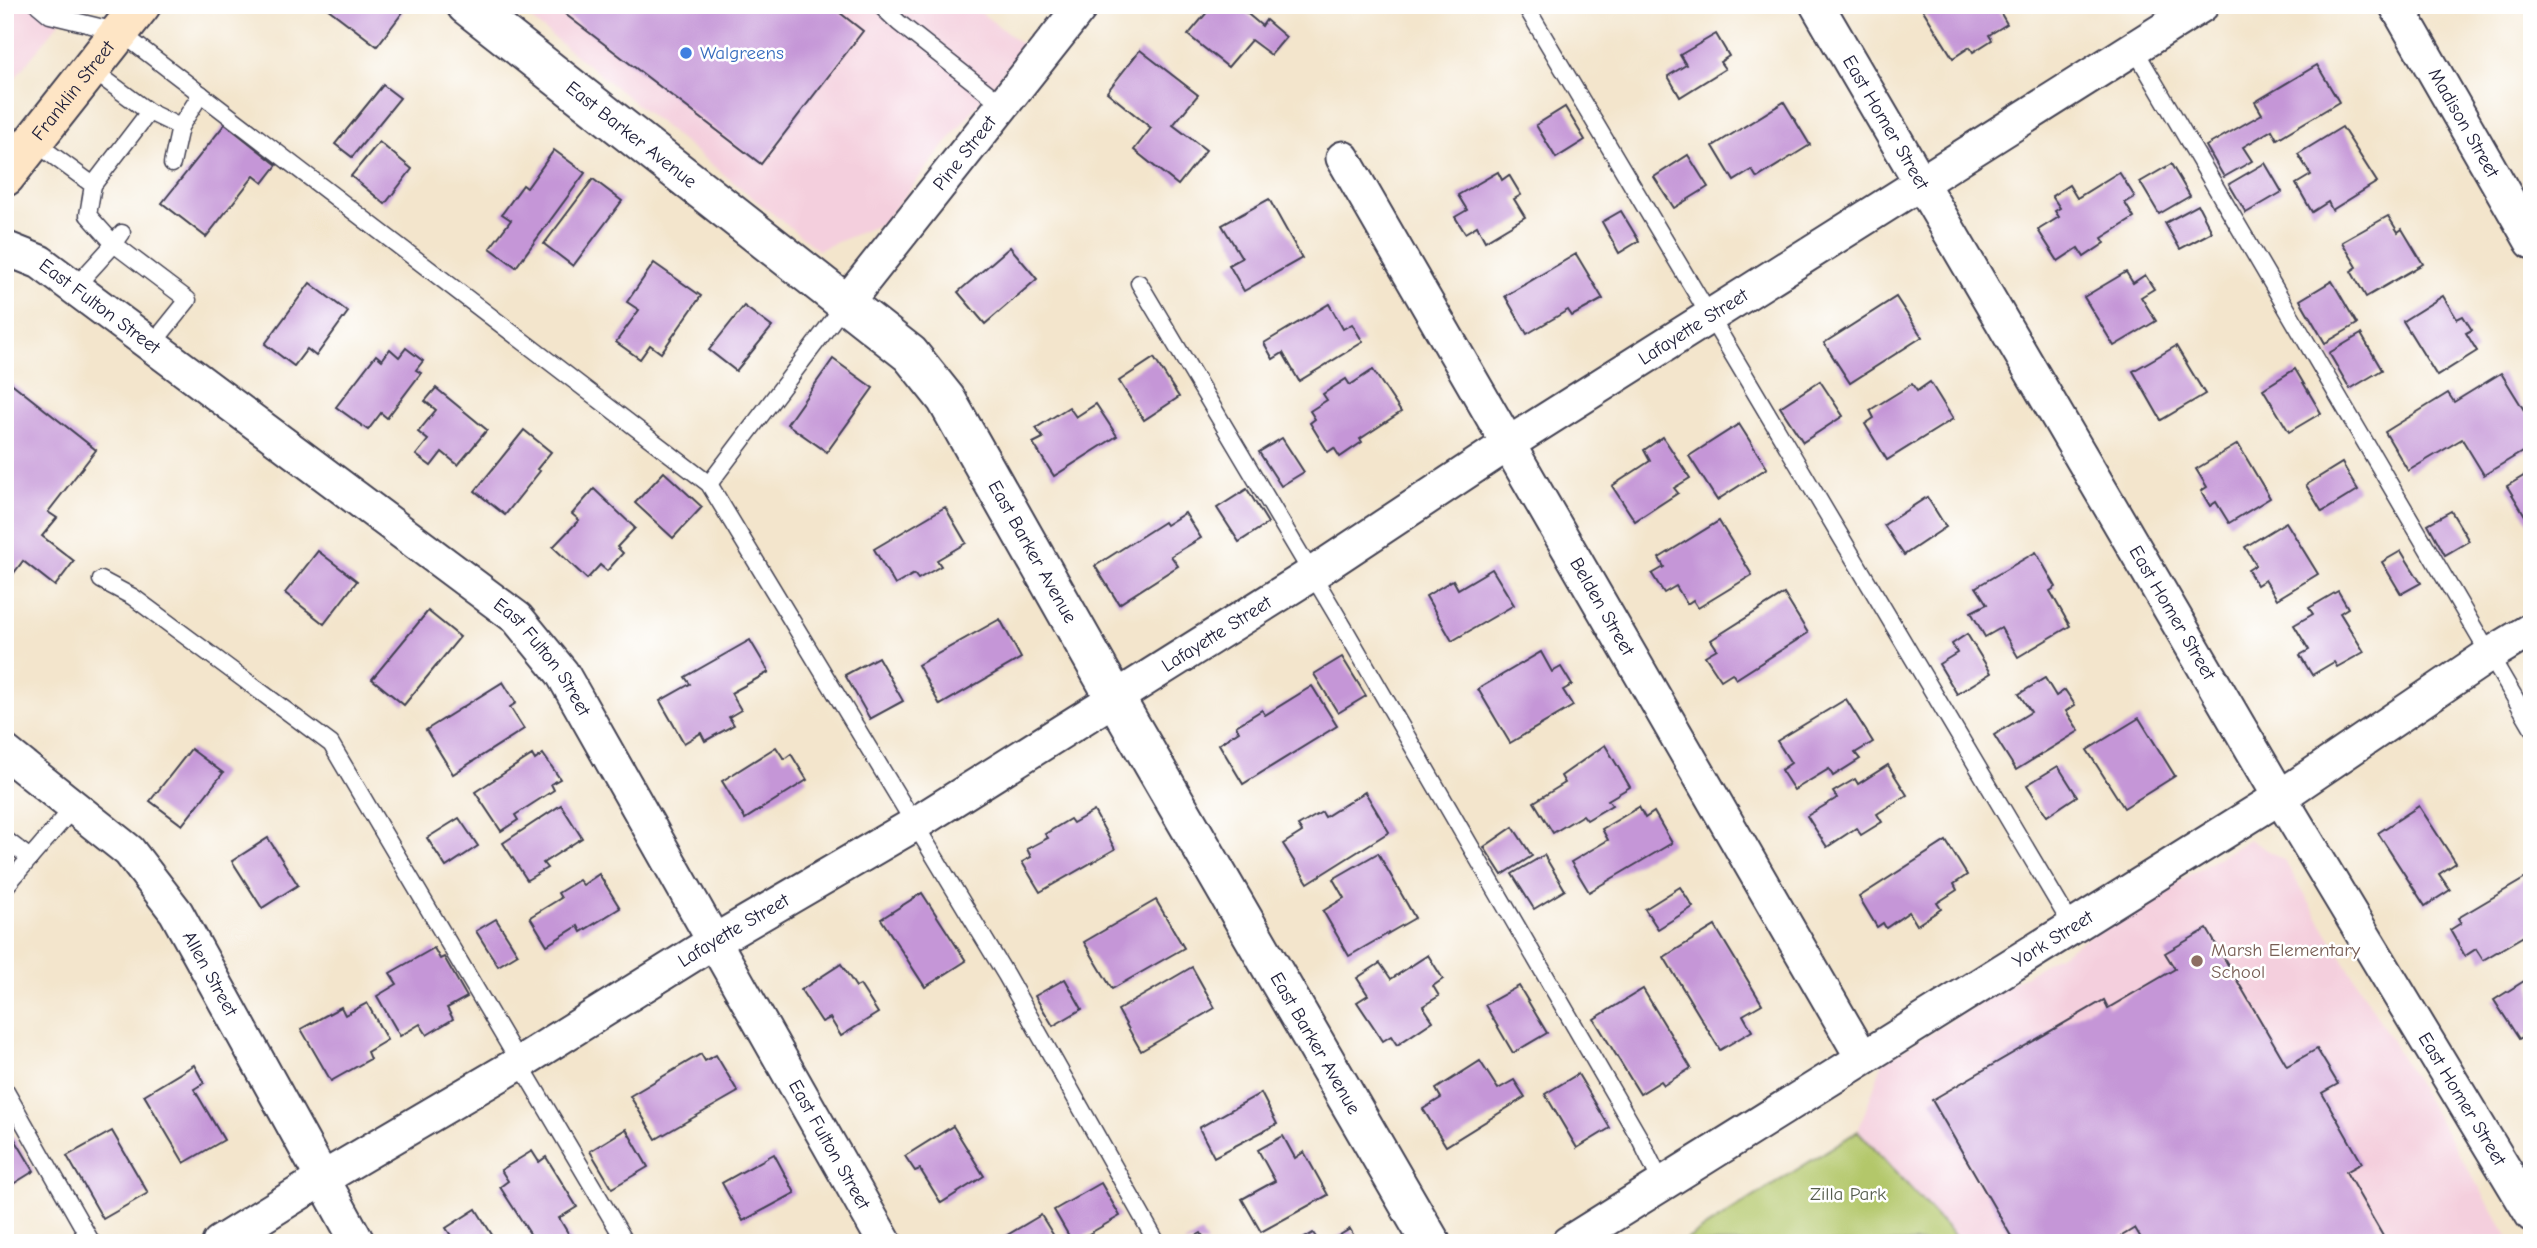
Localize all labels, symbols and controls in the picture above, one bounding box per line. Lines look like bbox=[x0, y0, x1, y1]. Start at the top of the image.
street label: Franklin Street bbox=[27, 36, 120, 145]
place label: Walgreens bbox=[700, 42, 784, 64]
marker: Walgreens bbox=[678, 45, 694, 61]
street label: East Homer Street bbox=[1838, 51, 1934, 194]
street label: Madison Street bbox=[2424, 64, 2504, 182]
street label: East Barker Avenue bbox=[561, 77, 701, 193]
street label: Pine Street bbox=[928, 111, 1001, 195]
street label: East Fulton Street bbox=[35, 254, 165, 359]
street label: Lafayette Street bbox=[1634, 284, 1753, 370]
street label: East Barker Avenue bbox=[983, 477, 1081, 627]
street label: East Homer Street bbox=[2125, 542, 2220, 684]
street label: Belden Street bbox=[1565, 554, 1639, 660]
street label: Lafayette Street bbox=[1158, 591, 1276, 677]
street label: East Fulton Street bbox=[489, 593, 595, 720]
street label: Lafayette Street bbox=[674, 889, 793, 972]
street label: York Street bbox=[2008, 906, 2098, 973]
street label: Allen Street bbox=[178, 927, 242, 1020]
place label: Marsh Elementary School bbox=[2211, 939, 2361, 983]
marker: Marsh Elementary School bbox=[2189, 953, 2205, 969]
street label: East Barker Avenue bbox=[1266, 968, 1365, 1118]
street label: East Homer Street bbox=[2413, 1028, 2511, 1170]
street label: East Fulton Street bbox=[784, 1076, 875, 1214]
park label: Zilla Park bbox=[1810, 1183, 1887, 1205]

